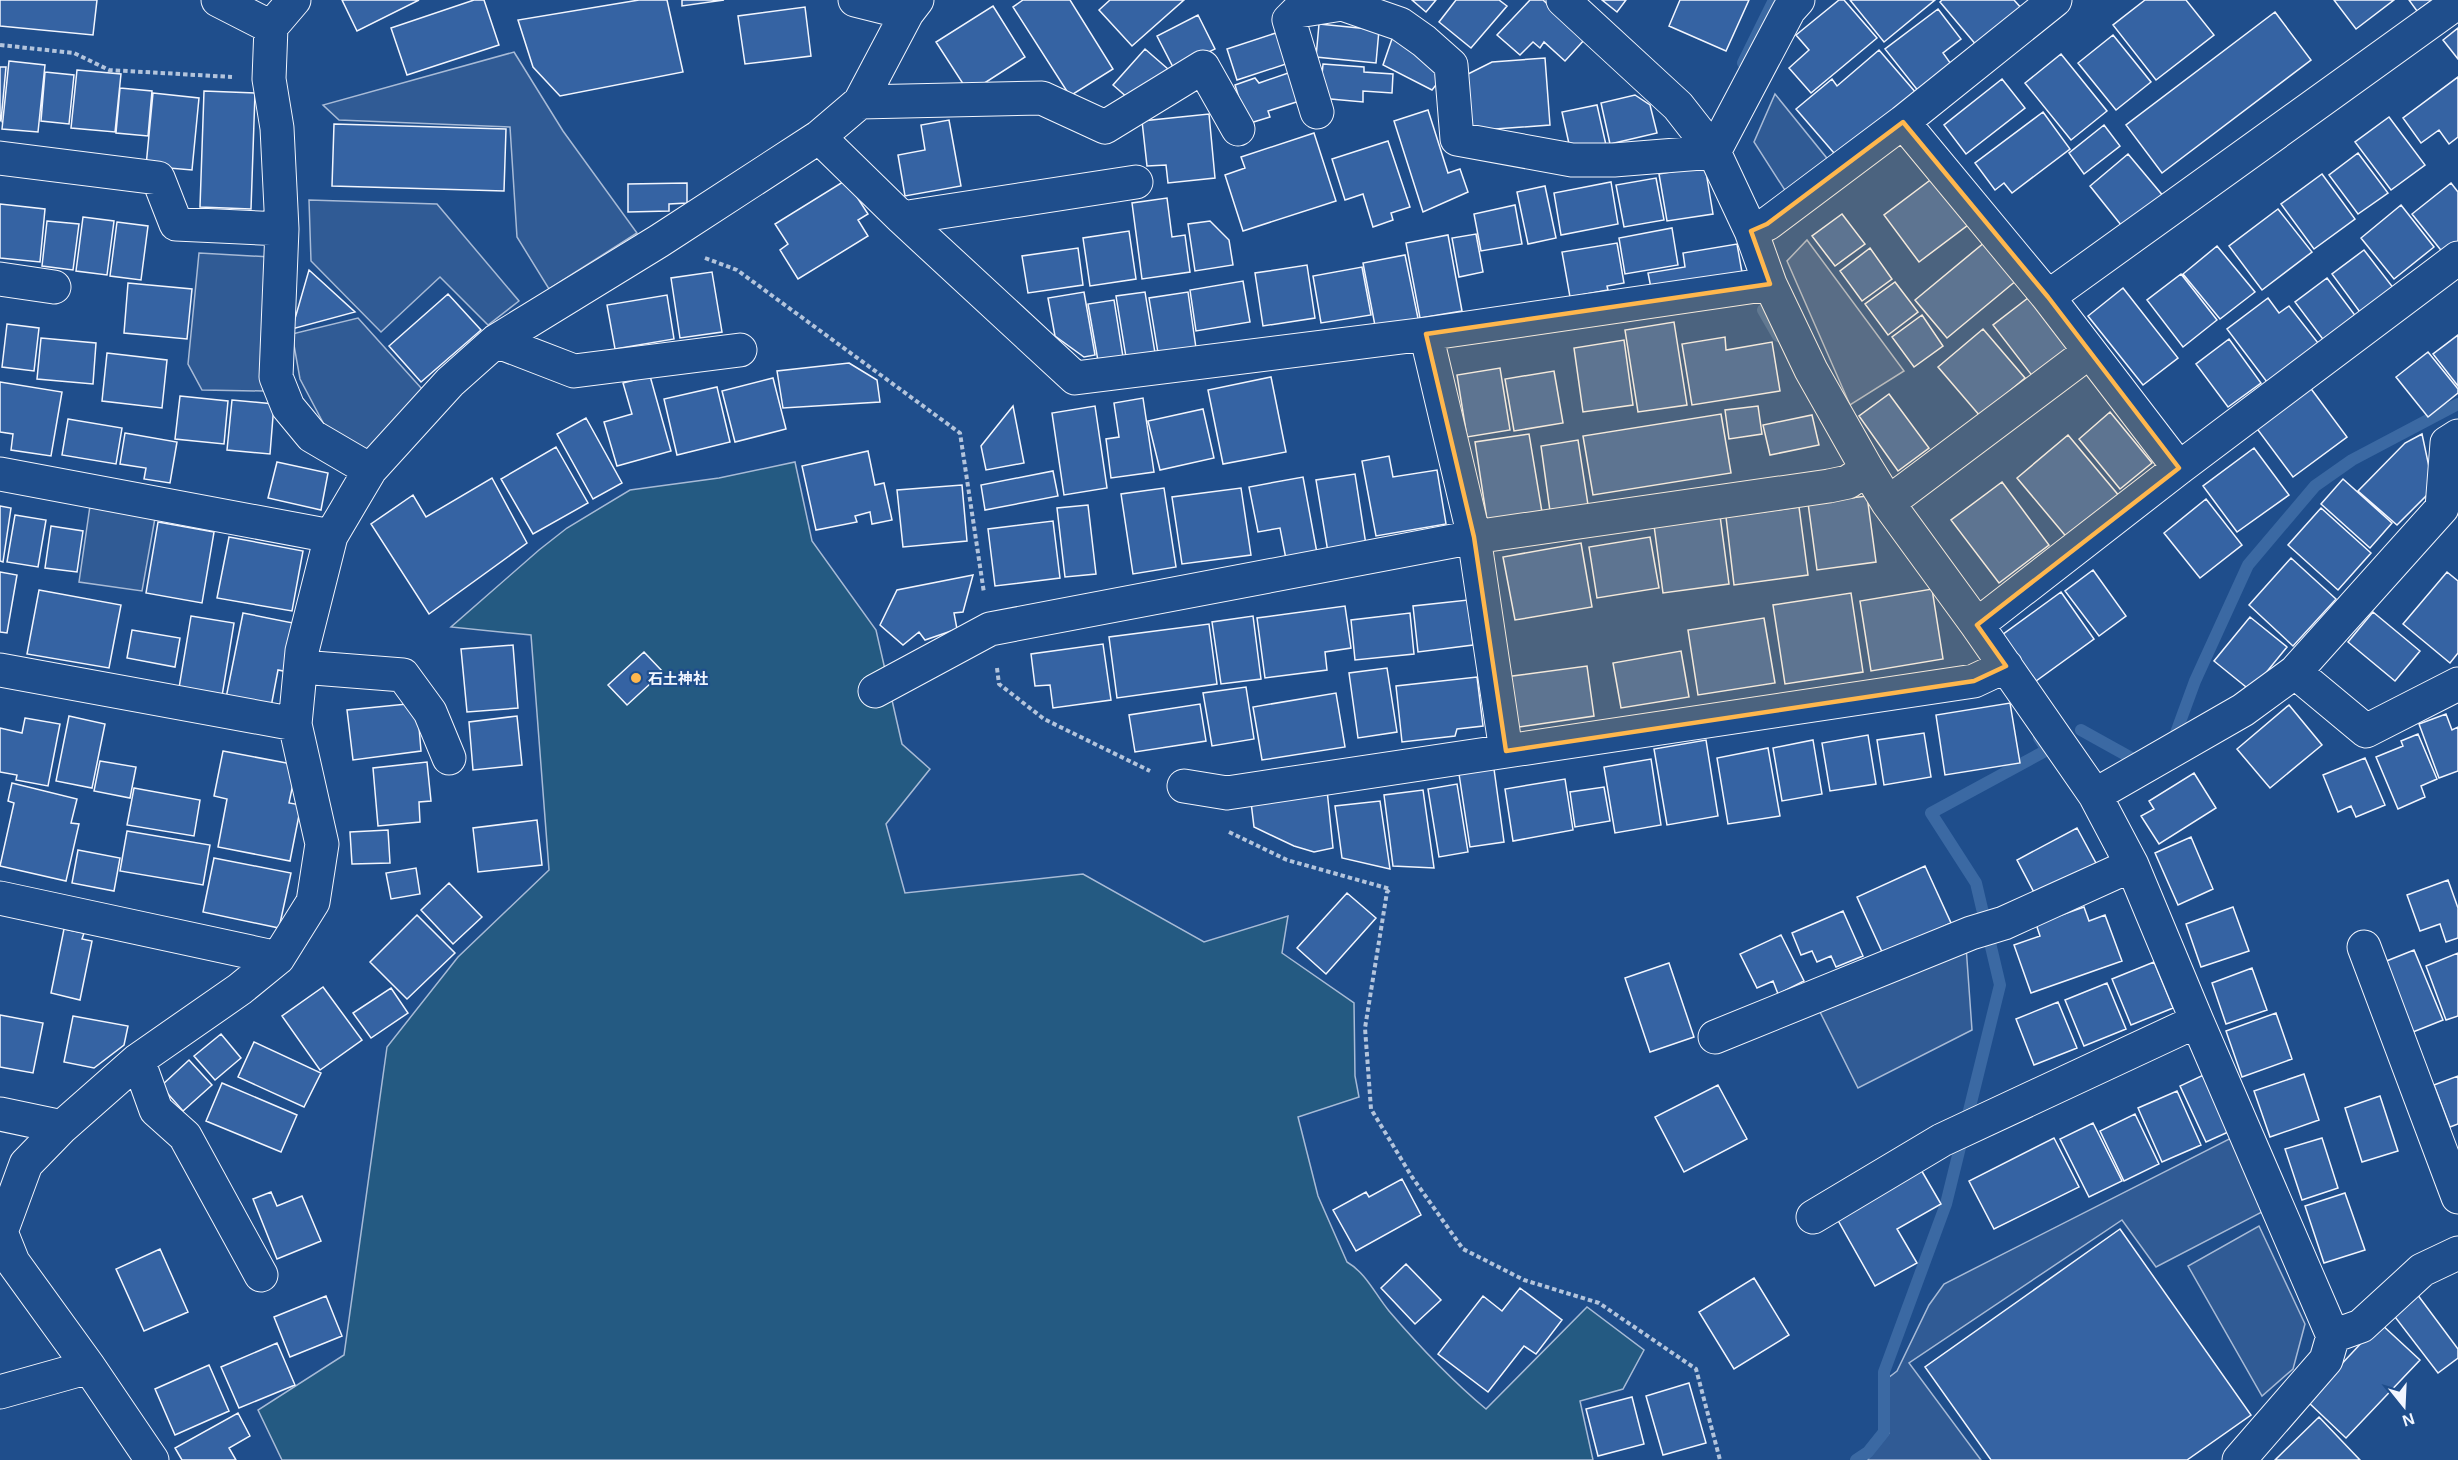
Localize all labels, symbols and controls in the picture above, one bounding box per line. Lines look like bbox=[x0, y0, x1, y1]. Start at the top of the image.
place label: 石土神社 bbox=[648, 670, 708, 687]
marker: 石土神社 bbox=[629, 671, 643, 685]
north arrow bbox=[2374, 1376, 2434, 1436]
text: N bbox=[2400, 1410, 2417, 1430]

